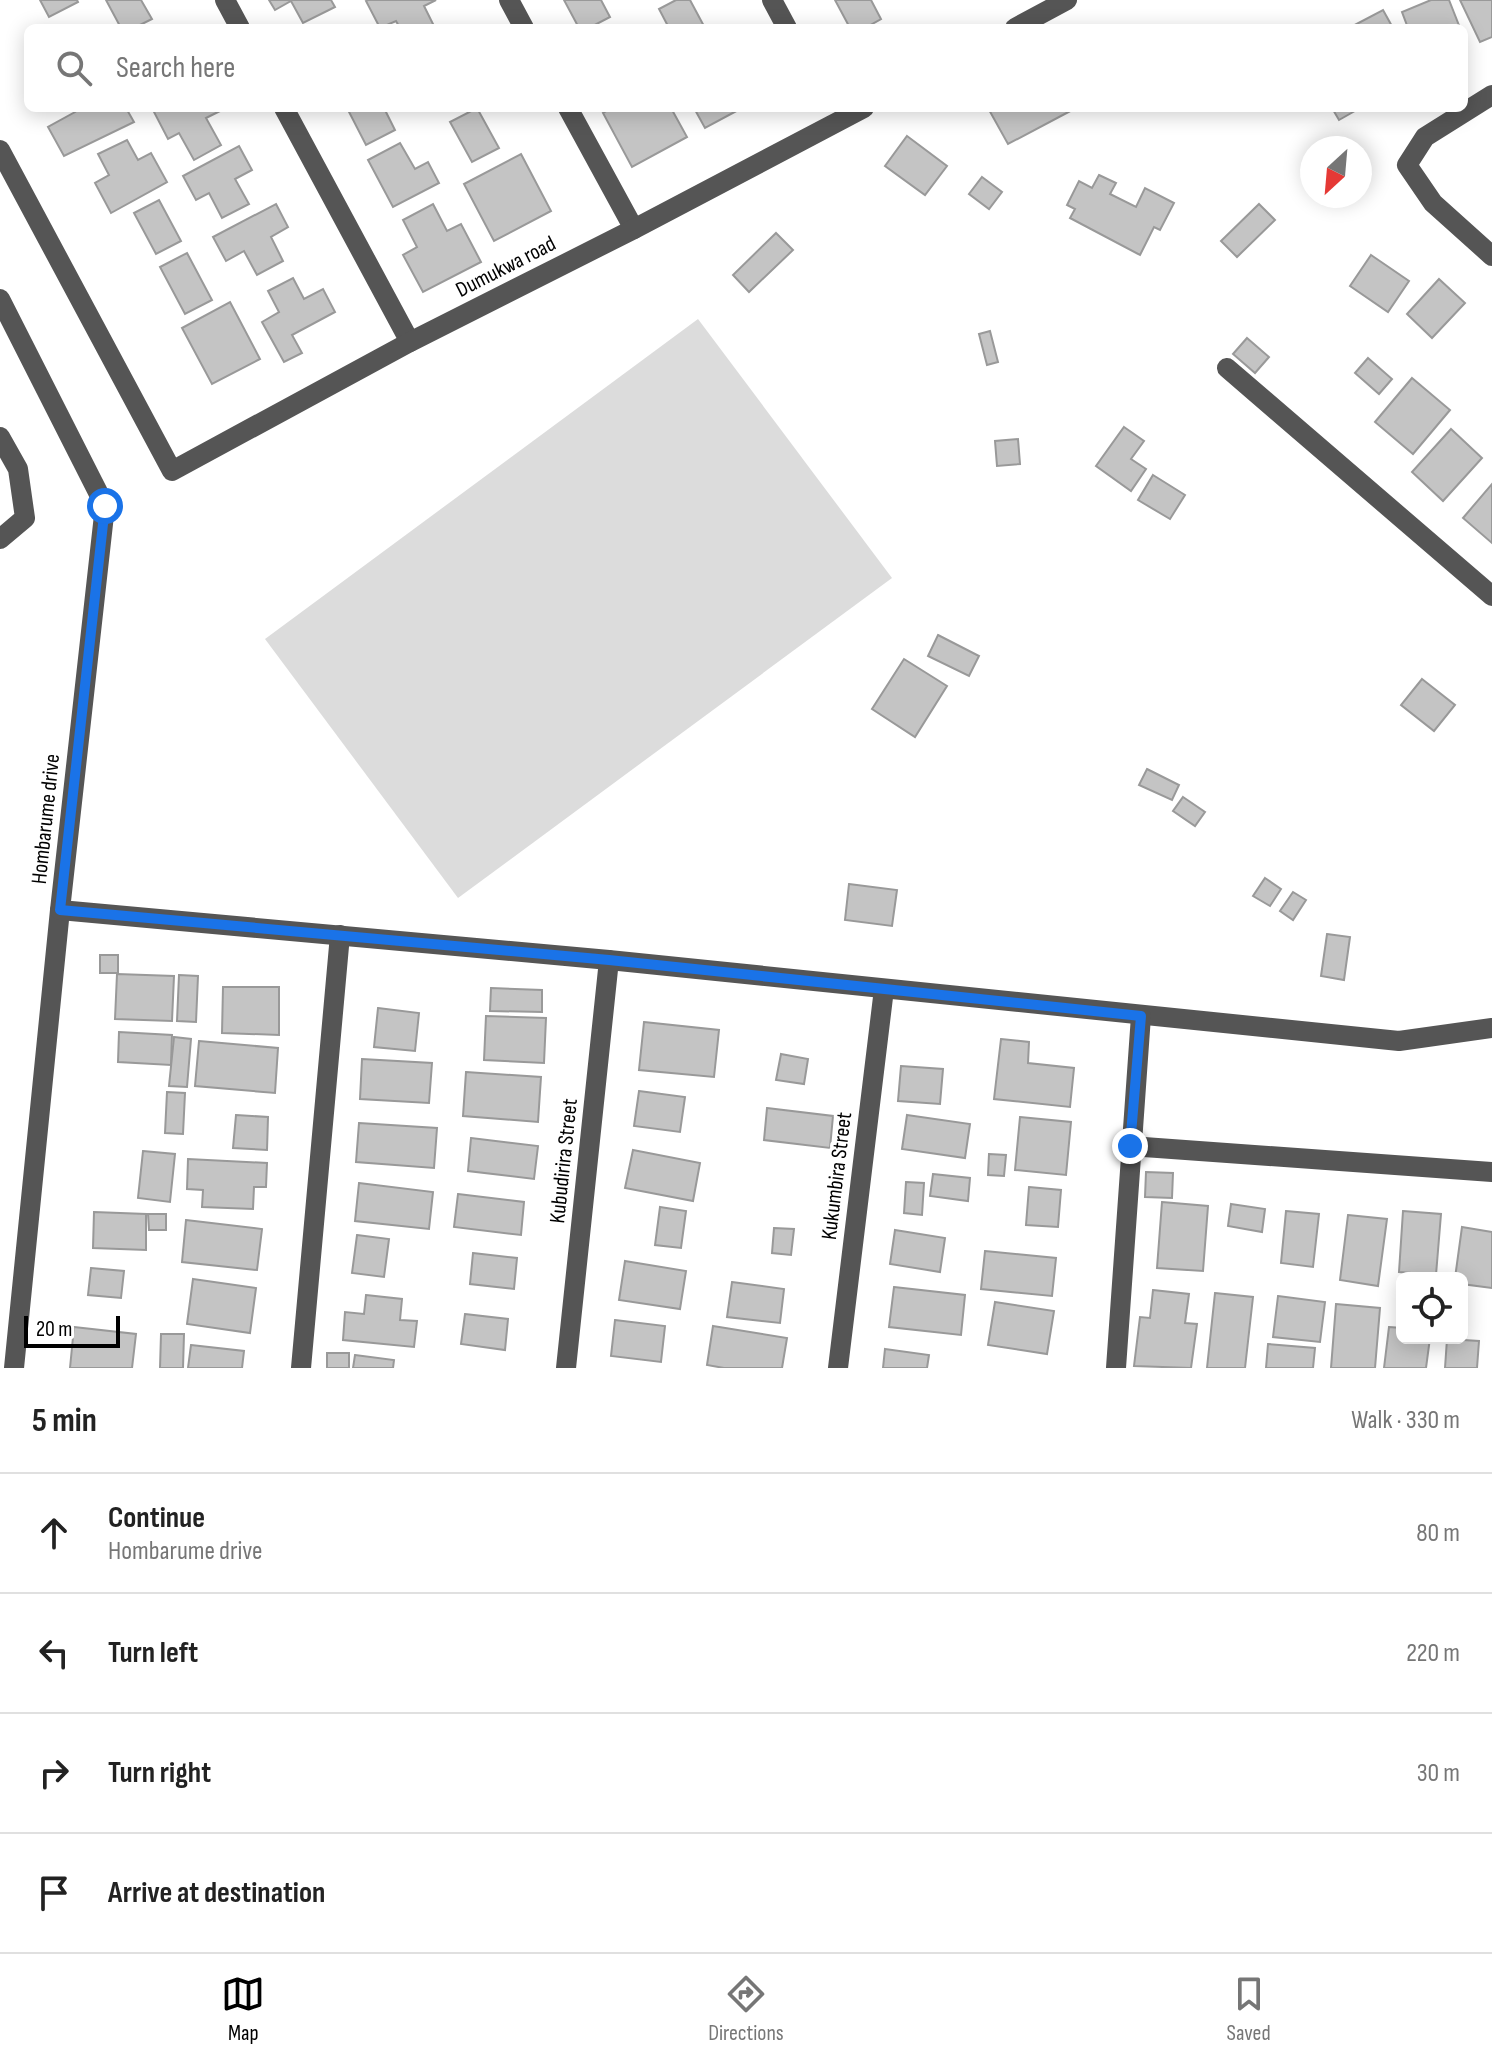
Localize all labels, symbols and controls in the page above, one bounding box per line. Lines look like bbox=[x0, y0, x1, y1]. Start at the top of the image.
search box bbox=[24, 24, 1468, 112]
icon: search bbox=[52, 46, 96, 90]
text: Search here bbox=[116, 50, 235, 86]
north arrow bbox=[1300, 136, 1372, 208]
street label: Dumukwa road bbox=[452, 230, 560, 304]
route start bbox=[87, 488, 123, 524]
street label: Hombarume drive bbox=[26, 753, 66, 885]
street label: Kubudirira Street bbox=[544, 1097, 584, 1225]
street label: Kukumbira Street bbox=[816, 1110, 858, 1241]
route end bbox=[1112, 1128, 1148, 1164]
map controls bbox=[1396, 1272, 1468, 1344]
button: locate bbox=[1396, 1272, 1468, 1344]
scale bar bbox=[24, 1312, 120, 1348]
text: 20 m bbox=[36, 1316, 73, 1343]
text: 5 min bbox=[32, 1400, 97, 1441]
text: Walk · 330 m bbox=[1351, 1405, 1460, 1436]
text: Continue bbox=[108, 1500, 205, 1536]
icon: ahead bbox=[32, 1511, 76, 1555]
text: 80 m bbox=[1416, 1518, 1460, 1549]
text: Hombarume drive bbox=[108, 1536, 263, 1567]
icon: left bbox=[32, 1631, 76, 1675]
text: Turn left bbox=[108, 1635, 198, 1671]
text: 220 m bbox=[1406, 1638, 1460, 1669]
icon: right bbox=[32, 1751, 76, 1795]
text: Turn right bbox=[108, 1755, 211, 1791]
text: 30 m bbox=[1417, 1758, 1460, 1789]
icon: arrive bbox=[32, 1871, 76, 1915]
text: Arrive at destination bbox=[108, 1875, 325, 1911]
tab: Map bbox=[221, 1972, 265, 2047]
tab: Directions bbox=[708, 1972, 784, 2047]
tab: Saved bbox=[1227, 1972, 1271, 2047]

